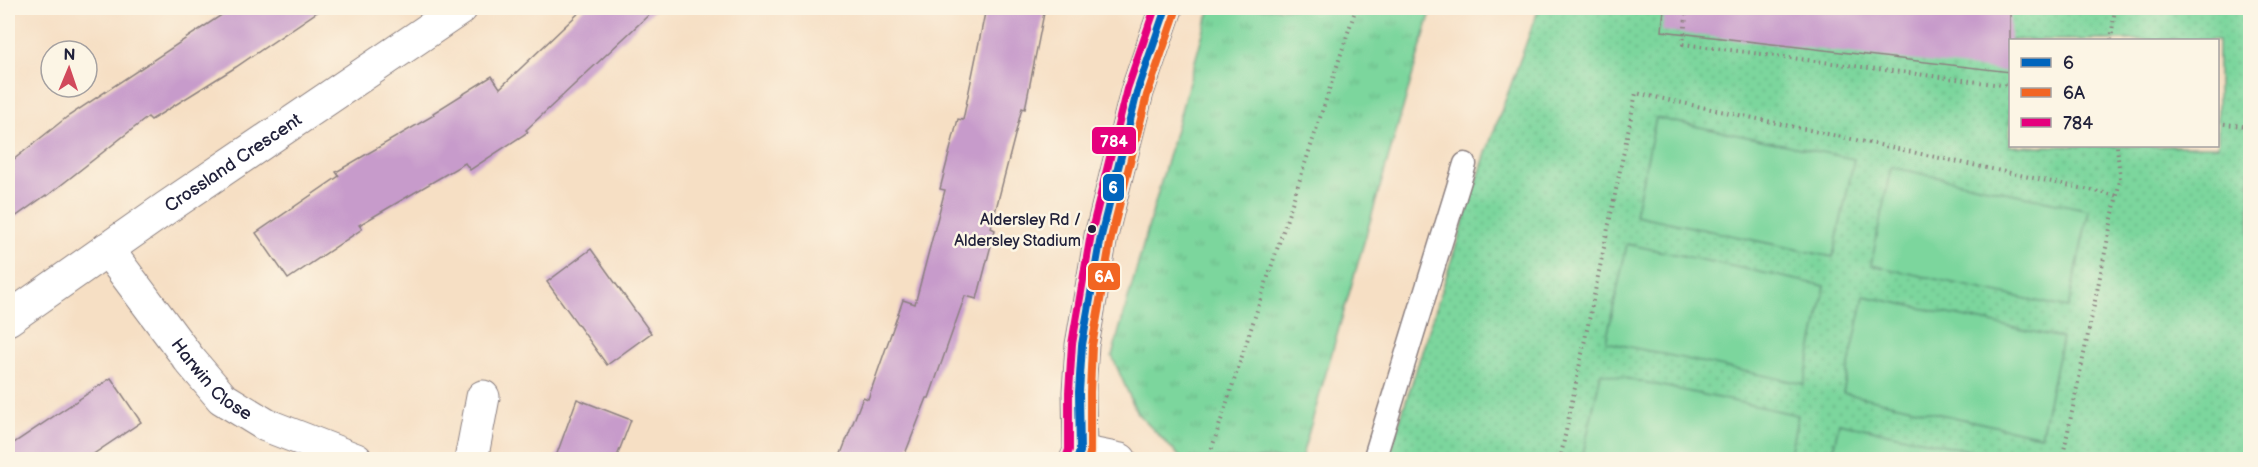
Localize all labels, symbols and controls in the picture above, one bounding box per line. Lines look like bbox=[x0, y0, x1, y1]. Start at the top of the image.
north arrow bbox=[39, 39, 99, 99]
legend bbox=[2009, 39, 2219, 147]
text: N bbox=[63, 46, 76, 65]
text: 6 bbox=[2063, 53, 2074, 74]
text: 6A bbox=[2063, 83, 2085, 104]
street label: Crossland Crescent bbox=[160, 108, 306, 216]
text: 784 bbox=[2063, 113, 2093, 134]
line badge: 784 bbox=[1091, 126, 1137, 155]
text: 784 bbox=[1100, 133, 1129, 152]
line badge: 6 bbox=[1102, 173, 1125, 202]
text: 6 bbox=[1108, 179, 1118, 198]
place label: Aldersley Rd / Aldersley Stadium bbox=[954, 211, 1081, 251]
marker: Aldersley Rd / Aldersley Stadium bbox=[1086, 223, 1098, 235]
line badge: 6A bbox=[1087, 262, 1121, 291]
text: 6A bbox=[1094, 268, 1114, 287]
street label: Harwin Close bbox=[167, 334, 256, 425]

